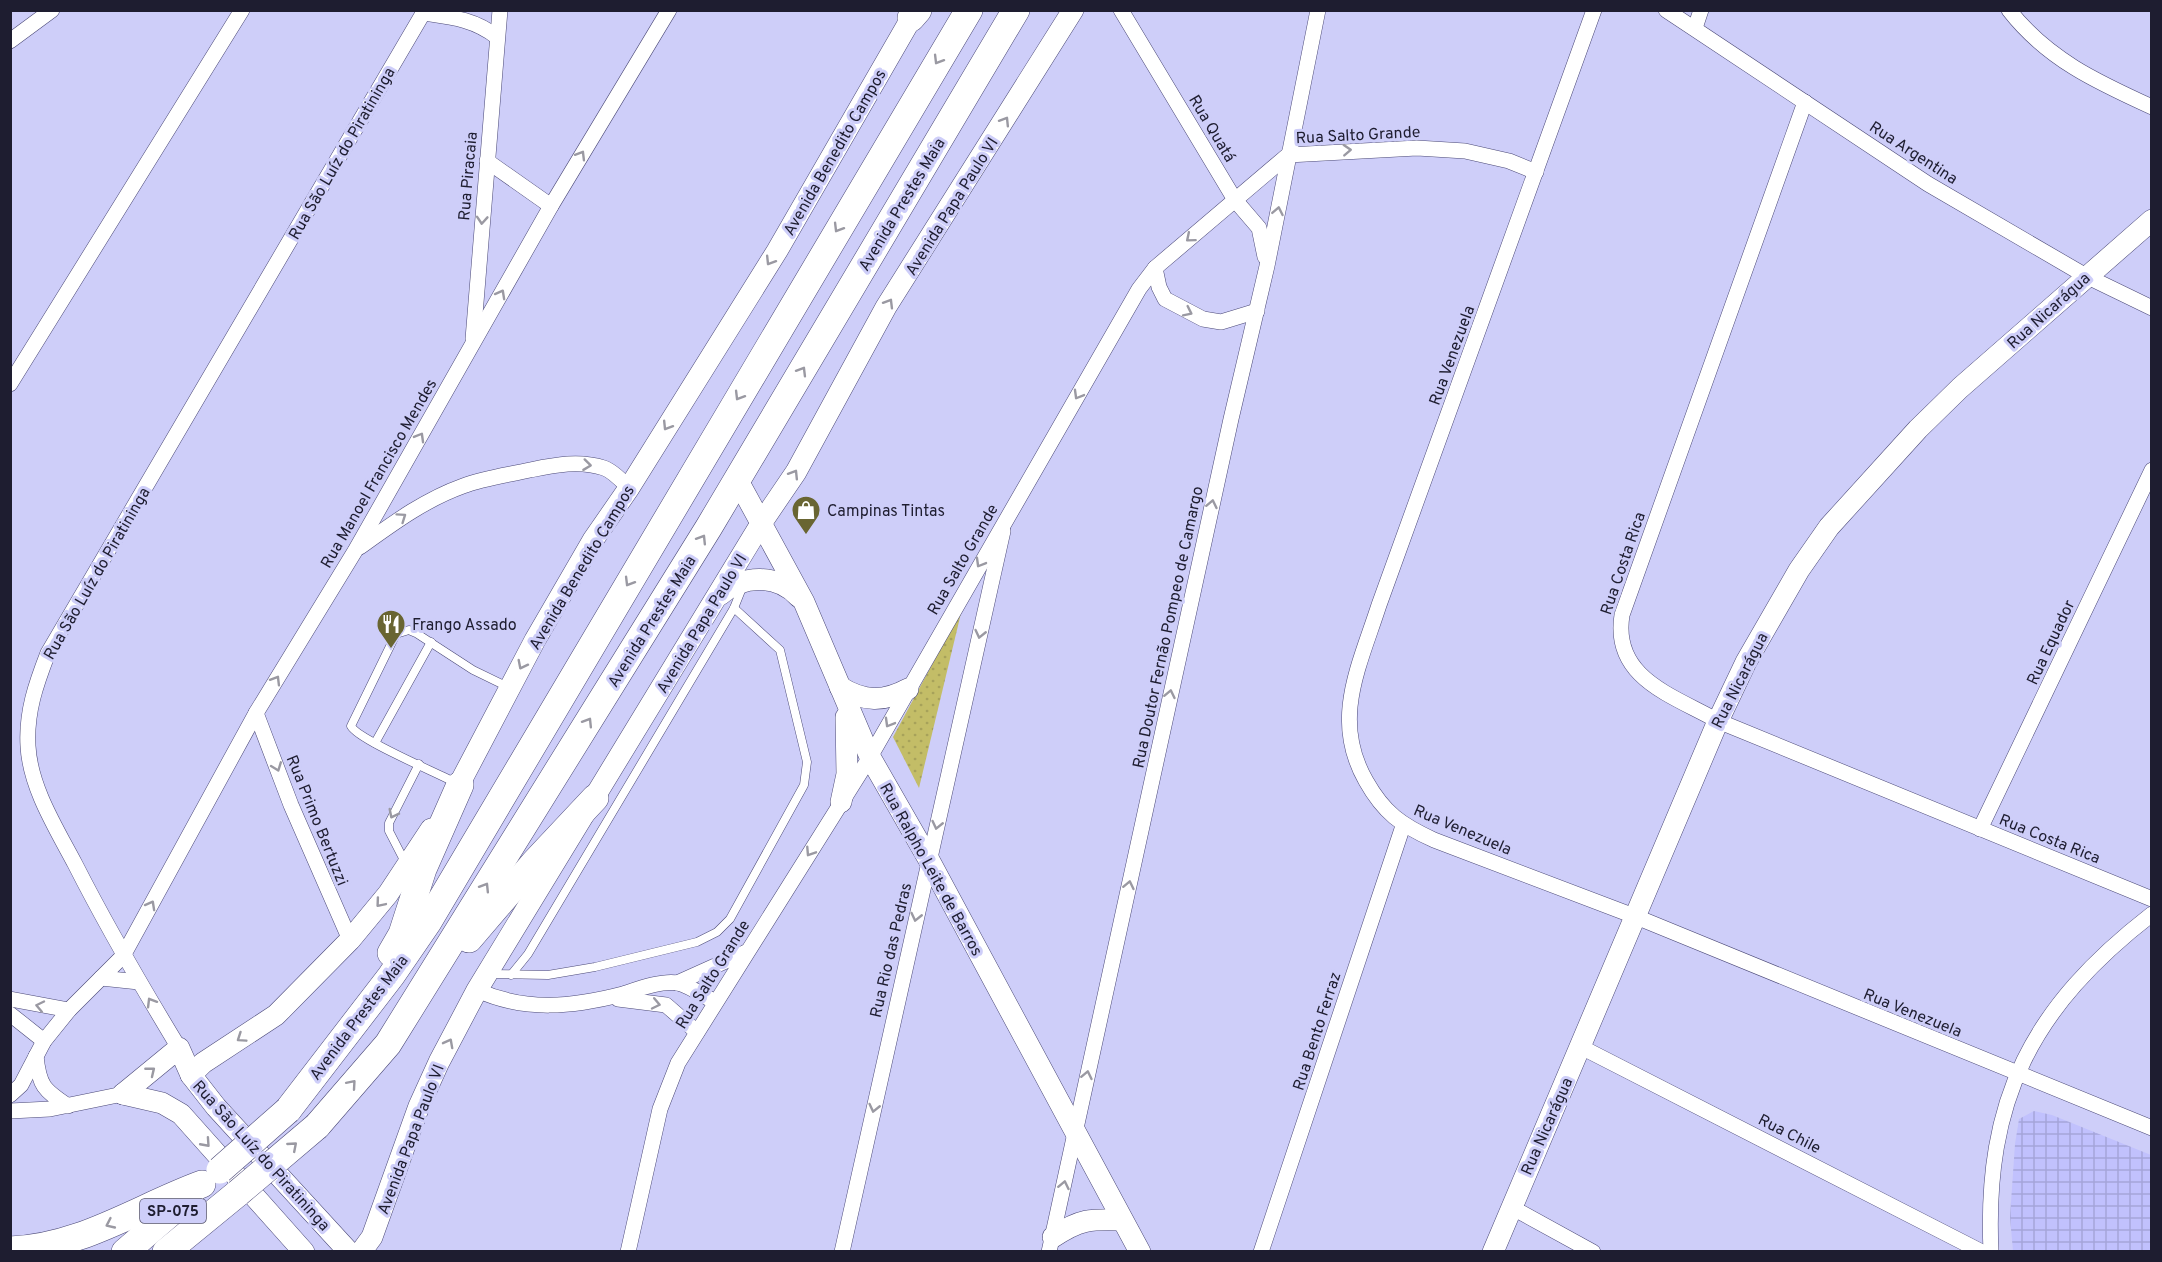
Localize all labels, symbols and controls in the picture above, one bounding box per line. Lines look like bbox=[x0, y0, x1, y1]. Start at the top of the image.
one-way arrow bbox=[935, 54, 946, 65]
street label: Rua São Luíz do Piratininga bbox=[285, 64, 400, 244]
street label: Avenida Benedito Campos bbox=[780, 66, 892, 240]
street label: Rua Quatá bbox=[1183, 92, 1239, 166]
one-way arrow bbox=[997, 117, 1009, 127]
street label: Rua Argentina bbox=[1865, 118, 1961, 190]
street label: Rua Salto Grande bbox=[1295, 123, 1421, 149]
street label: Rua Piracaia bbox=[455, 131, 483, 221]
street label: Avenida Papa Paulo VI bbox=[902, 134, 1003, 280]
street label: Avenida Prestes Maia bbox=[855, 135, 950, 275]
one-way arrow bbox=[1342, 144, 1351, 157]
one-way arrow bbox=[574, 151, 586, 161]
one-way arrow bbox=[1271, 206, 1284, 216]
one-way arrow bbox=[476, 215, 489, 224]
one-way arrow bbox=[834, 222, 845, 232]
one-way arrow bbox=[1186, 230, 1197, 241]
one-way arrow bbox=[766, 255, 778, 265]
street label: Rua Nicarágua bbox=[2004, 269, 2095, 354]
one-way arrow bbox=[494, 290, 505, 300]
one-way arrow bbox=[882, 299, 894, 309]
street label: Rua Venezuela bbox=[1426, 303, 1480, 408]
one-way arrow bbox=[1181, 304, 1192, 316]
one-way arrow bbox=[794, 367, 806, 377]
street label: Rua Manoel Francisco Mendes bbox=[317, 376, 442, 572]
one-way arrow bbox=[1073, 389, 1085, 399]
one-way arrow bbox=[734, 390, 746, 400]
one-way arrow bbox=[664, 420, 675, 431]
one-way arrow bbox=[413, 433, 424, 443]
one-way arrow bbox=[582, 459, 592, 471]
one-way arrow bbox=[787, 470, 799, 480]
street label: Avenida Benedito Campos bbox=[526, 482, 640, 654]
street label: Rua São Luíz do Piratininga bbox=[40, 484, 155, 664]
street label: Rua Doutor Fernão Pompeo de Camargo bbox=[1129, 485, 1209, 770]
shop icon: Campinas Tintas bbox=[790, 494, 822, 536]
one-way arrow bbox=[1205, 499, 1218, 509]
street label: Rua Salto Grande bbox=[924, 501, 1004, 619]
place label: Campinas Tintas bbox=[827, 502, 945, 522]
street label: Rua Costa Rica bbox=[1597, 510, 1651, 618]
one-way arrow bbox=[396, 513, 407, 524]
one-way arrow bbox=[695, 534, 706, 545]
street label: Avenida Papa Paulo VI bbox=[653, 551, 752, 697]
street label: Avenida Prestes Maia bbox=[604, 552, 701, 692]
one-way arrow bbox=[975, 557, 987, 567]
one-way arrow bbox=[625, 576, 636, 586]
street label: Rua Equador bbox=[2023, 597, 2080, 689]
restaurant icon: Frango Assado bbox=[375, 608, 407, 650]
place label: Frango Assado bbox=[412, 616, 517, 636]
one-way arrow bbox=[974, 629, 987, 639]
street label: Rua Nicarágua bbox=[1708, 630, 1773, 732]
one-way arrow bbox=[518, 658, 529, 669]
one-way arrow bbox=[269, 676, 281, 686]
one-way arrow bbox=[1163, 690, 1176, 700]
one-way arrow bbox=[885, 717, 896, 727]
one-way arrow bbox=[581, 718, 593, 728]
street label: Rua Primo Bertuzzi bbox=[281, 752, 351, 889]
one-way arrow bbox=[270, 761, 282, 772]
street label: Rua Ralpho Leite de Barros bbox=[874, 780, 986, 960]
street label: Rua Venezuela bbox=[1410, 801, 1514, 860]
one-way arrow bbox=[389, 808, 401, 819]
street label: Rua Costa Rica bbox=[1996, 810, 2103, 869]
one-way arrow bbox=[931, 819, 944, 829]
one-way arrow bbox=[805, 846, 817, 856]
one-way arrow bbox=[1121, 880, 1134, 890]
street label: Rua Rio das Pedras bbox=[867, 881, 917, 1020]
one-way arrow bbox=[478, 883, 489, 894]
one-way arrow bbox=[377, 896, 388, 907]
one-way arrow bbox=[144, 901, 155, 911]
one-way arrow bbox=[910, 912, 923, 922]
street label: Rua Salto Grande bbox=[672, 917, 755, 1033]
street label: Avenida Prestes Maia bbox=[306, 952, 413, 1085]
street label: Rua Bento Ferraz bbox=[1289, 970, 1346, 1093]
street label: Rua Venezuela bbox=[1860, 985, 1965, 1043]
one-way arrow bbox=[651, 996, 661, 1009]
one-way arrow bbox=[146, 998, 158, 1008]
one-way arrow bbox=[35, 1000, 45, 1013]
one-way arrow bbox=[237, 1031, 248, 1042]
one-way arrow bbox=[442, 1039, 453, 1050]
street label: Avenida Papa Paulo VI bbox=[374, 1062, 450, 1218]
one-way arrow bbox=[144, 1067, 155, 1078]
one-way arrow bbox=[1080, 1071, 1093, 1081]
street label: Rua Nicarágua bbox=[1517, 1075, 1578, 1179]
street label: Rua São Luíz do Piratininga bbox=[188, 1077, 333, 1236]
one-way arrow bbox=[345, 1080, 356, 1091]
one-way arrow bbox=[868, 1102, 881, 1112]
street label: Rua Chile bbox=[1754, 1110, 1824, 1159]
one-way arrow bbox=[199, 1136, 210, 1147]
one-way arrow bbox=[286, 1142, 297, 1153]
one-way arrow bbox=[1056, 1180, 1069, 1190]
road number: SP-075 bbox=[140, 1199, 206, 1223]
one-way arrow bbox=[105, 1217, 116, 1229]

